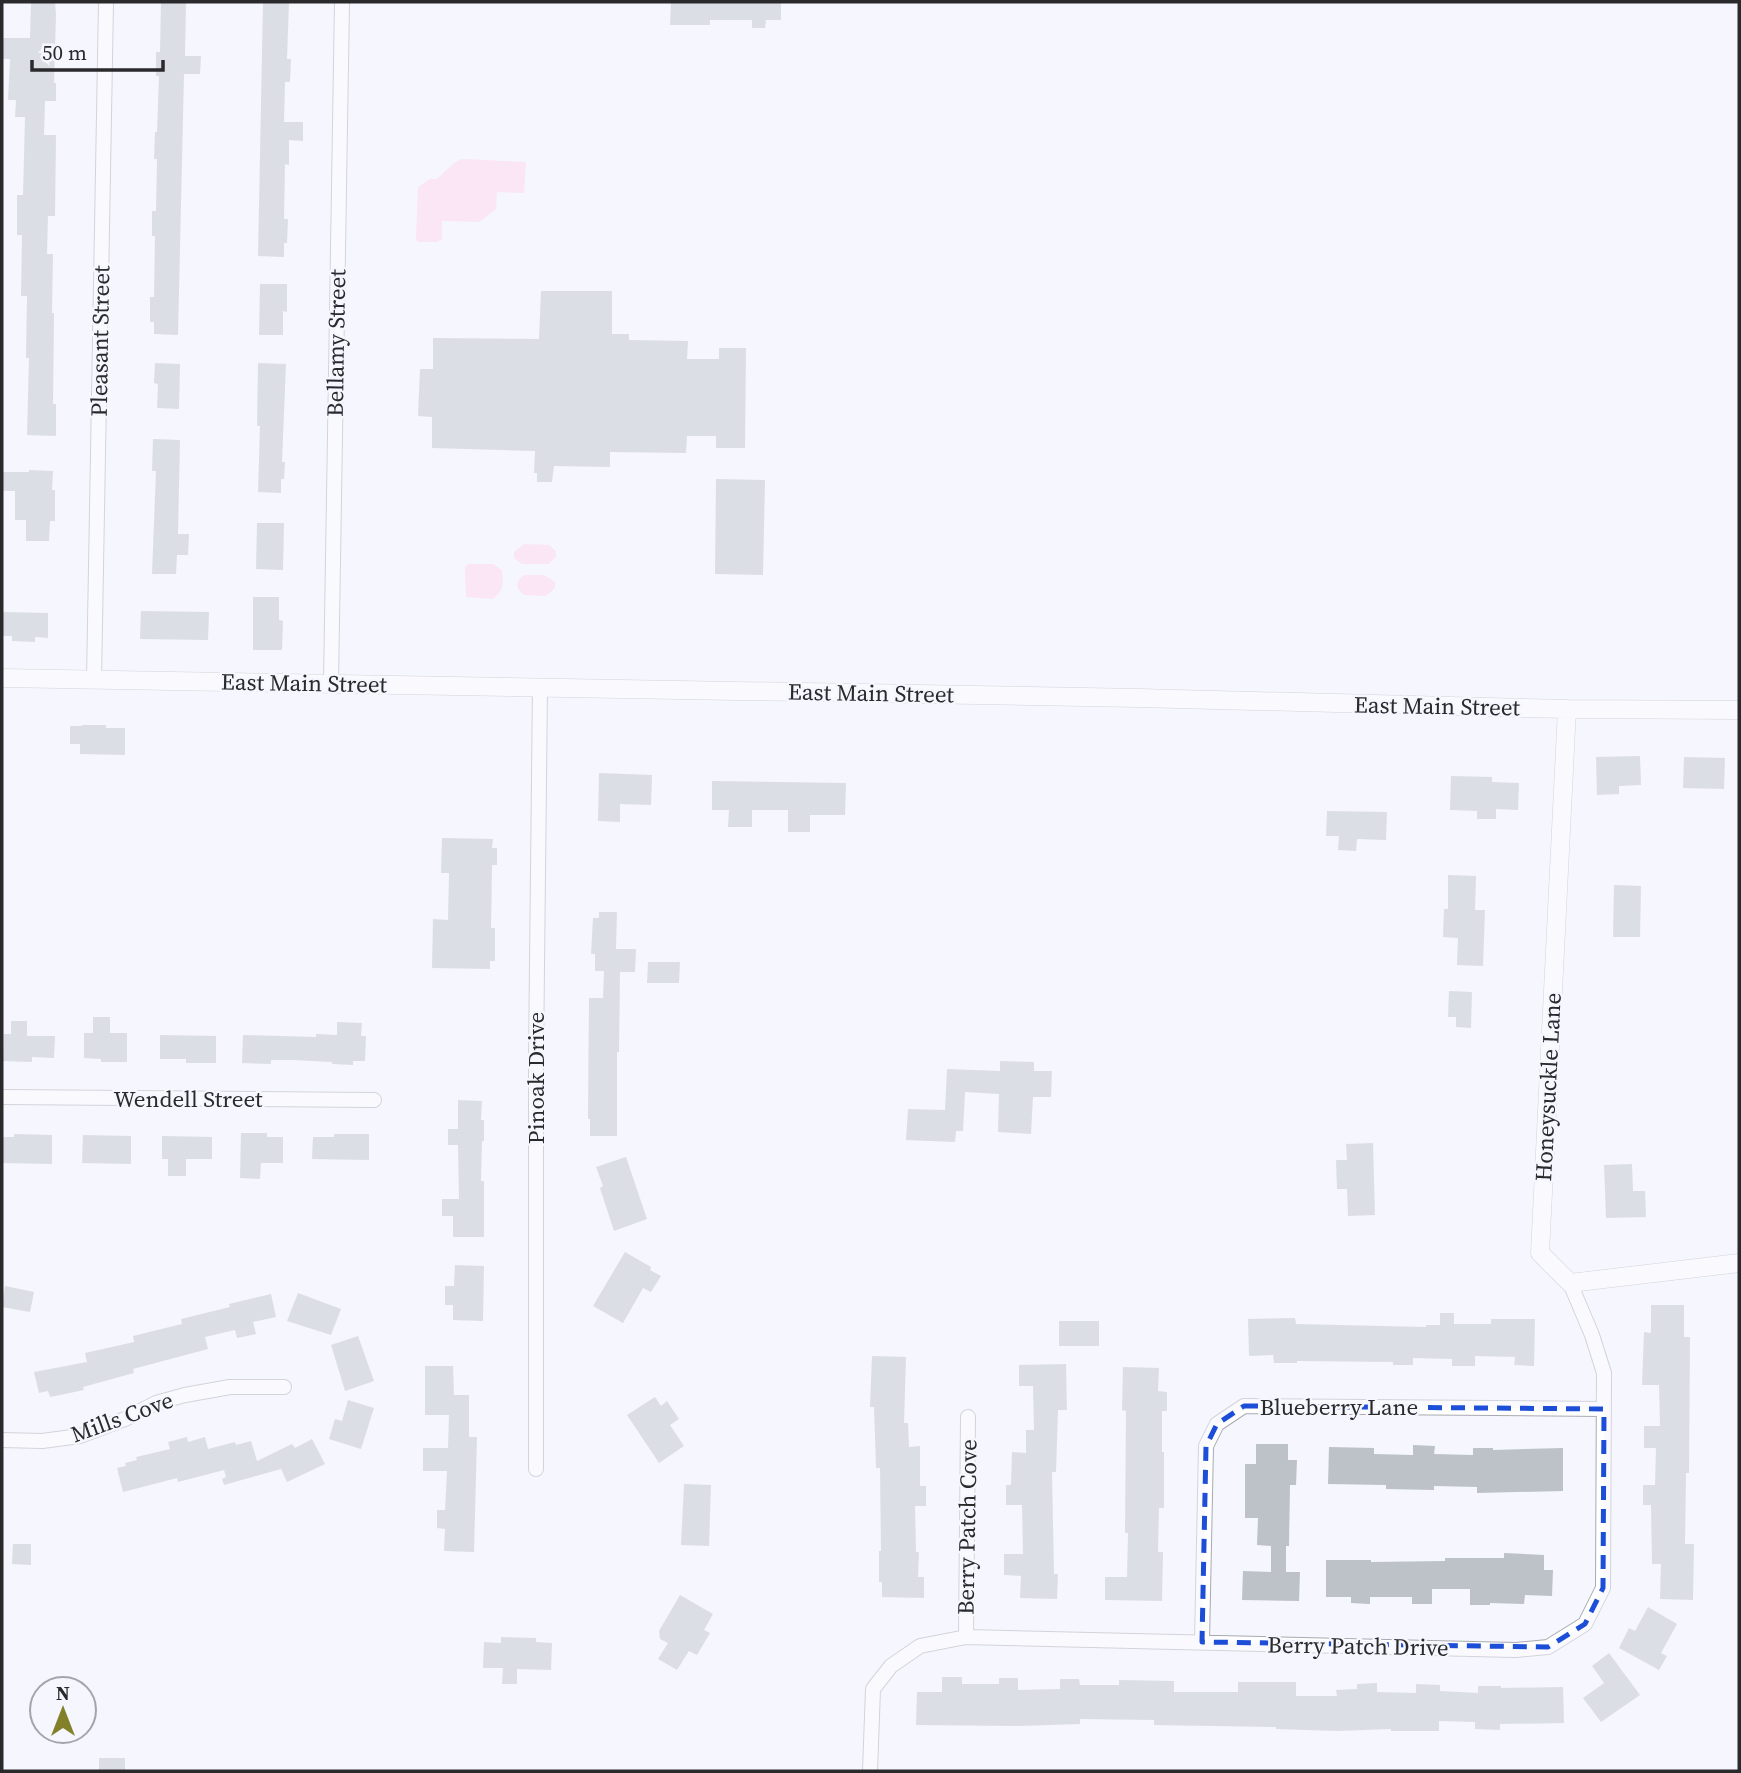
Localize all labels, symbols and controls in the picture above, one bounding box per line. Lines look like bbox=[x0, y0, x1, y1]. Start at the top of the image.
scale bar bbox=[32, 28, 163, 72]
text: 50 m bbox=[42, 38, 87, 67]
street label: Pleasant Street bbox=[83, 265, 117, 417]
street label: Bellamy Street bbox=[319, 268, 353, 417]
street label: East Main Street bbox=[221, 666, 388, 700]
street label: East Main Street bbox=[788, 676, 955, 710]
street label: East Main Street bbox=[1354, 689, 1521, 723]
street label: Honeysuckle Lane bbox=[1527, 992, 1569, 1182]
street label: Pinoak Drive bbox=[520, 1012, 552, 1144]
street label: Wendell Street bbox=[113, 1083, 263, 1115]
street label: Mills Cove bbox=[66, 1384, 178, 1450]
street label: Blueberry Lane bbox=[1260, 1391, 1418, 1423]
street label: Berry Patch Cove bbox=[949, 1439, 985, 1615]
street label: Berry Patch Drive bbox=[1267, 1628, 1449, 1664]
north arrow bbox=[28, 1675, 98, 1745]
text: N bbox=[56, 1680, 70, 1706]

